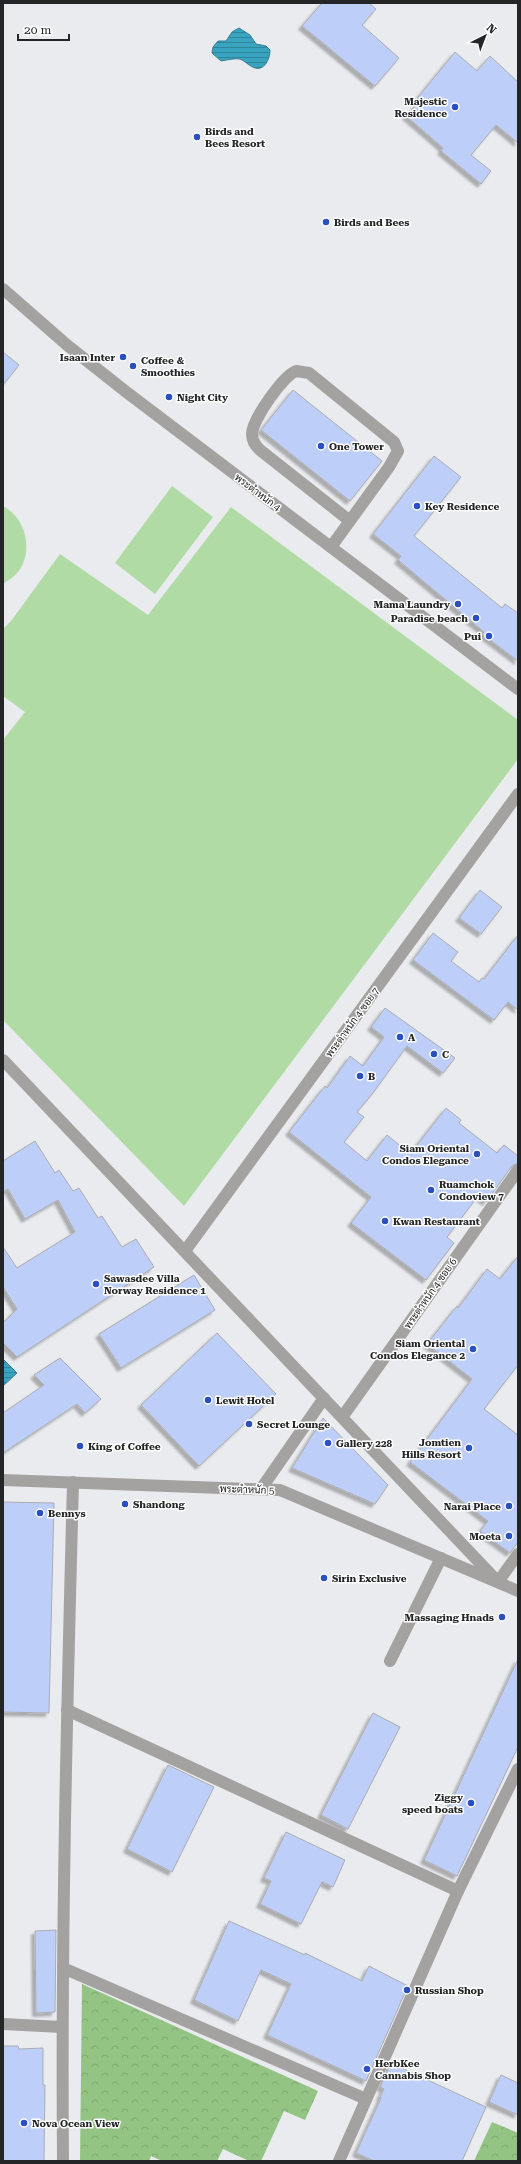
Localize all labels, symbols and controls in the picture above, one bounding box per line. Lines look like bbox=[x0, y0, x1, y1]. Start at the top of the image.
scale bar bbox=[18, 16, 69, 42]
north arrow bbox=[465, 16, 505, 56]
text: N bbox=[484, 21, 499, 37]
text: 20 m bbox=[24, 23, 51, 37]
place label: Majestic Residence bbox=[395, 96, 447, 119]
marker: Majestic Residence bbox=[450, 102, 460, 112]
place label: Birds and Bees Resort bbox=[205, 126, 265, 149]
marker: Birds and Bees Resort bbox=[192, 132, 202, 142]
marker: Birds and Bees bbox=[321, 217, 331, 227]
place label: Birds and Bees bbox=[334, 217, 409, 228]
place label: Isaan Inter bbox=[60, 352, 115, 363]
marker: Isaan Inter bbox=[118, 352, 128, 362]
place label: Coffee & Smoothies bbox=[141, 355, 195, 378]
marker: Coffee & Smoothies bbox=[128, 361, 138, 371]
marker: Night City bbox=[164, 392, 174, 402]
place label: Night City bbox=[177, 392, 228, 403]
marker: One Tower bbox=[316, 441, 326, 451]
place label: One Tower bbox=[329, 441, 384, 452]
street label: พระตำหนัก 4 bbox=[232, 471, 284, 514]
marker: Key Residence bbox=[412, 501, 422, 511]
place label: Key Residence bbox=[425, 501, 499, 512]
place label: Mama Laundry bbox=[373, 599, 450, 610]
marker: Mama Laundry bbox=[453, 599, 463, 609]
place label: Paradise beach bbox=[391, 613, 468, 624]
marker: Paradise beach bbox=[471, 613, 481, 623]
place label: Pui bbox=[464, 631, 482, 642]
marker: Pui bbox=[484, 631, 494, 641]
street label: พระตำหนัก 4 ซอย 7 bbox=[323, 984, 382, 1059]
marker: A bbox=[395, 1032, 405, 1042]
place label: A bbox=[408, 1032, 416, 1043]
marker: C bbox=[429, 1049, 439, 1059]
place label: C bbox=[442, 1049, 449, 1060]
marker: B bbox=[355, 1071, 365, 1081]
place label: B bbox=[368, 1071, 375, 1082]
place label: Siam Oriental Condos Elegance bbox=[382, 1143, 470, 1166]
marker: Siam Oriental Condos Elegance bbox=[472, 1149, 482, 1159]
place label: Ruamchok Condoview 7 bbox=[439, 1179, 504, 1202]
marker: Ruamchok Condoview 7 bbox=[426, 1185, 436, 1195]
marker: Kwan Restaurant bbox=[380, 1216, 390, 1226]
place label: Kwan Restaurant bbox=[393, 1216, 480, 1227]
street label: พระตำหนัก 4 ซอย 6 bbox=[401, 1255, 459, 1331]
place label: Sawasdee Villa Norway Residence 1 bbox=[104, 1273, 206, 1296]
marker: Sawasdee Villa Norway Residence 1 bbox=[91, 1279, 101, 1289]
place label: Siam Oriental Condos Elegance 2 bbox=[370, 1338, 466, 1361]
marker: Siam Oriental Condos Elegance 2 bbox=[468, 1344, 478, 1354]
marker: Lewit Hotel bbox=[203, 1395, 213, 1405]
place label: Lewit Hotel bbox=[216, 1395, 275, 1406]
marker: Secret Lounge bbox=[244, 1419, 254, 1429]
place label: Secret Lounge bbox=[257, 1419, 330, 1430]
place label: Jomtien Hills Resort bbox=[402, 1437, 461, 1460]
marker: Gallery 228 bbox=[323, 1438, 333, 1448]
place label: Gallery 228 bbox=[336, 1438, 393, 1449]
marker: King of Coffee bbox=[75, 1441, 85, 1451]
place label: King of Coffee bbox=[88, 1441, 161, 1452]
marker: Jomtien Hills Resort bbox=[464, 1443, 474, 1453]
street label: พระตำหนัก 5 bbox=[219, 1482, 275, 1496]
marker: Shandong bbox=[120, 1499, 130, 1509]
place label: Shandong bbox=[133, 1499, 185, 1510]
place label: Narai Place bbox=[444, 1501, 501, 1512]
marker: Narai Place bbox=[504, 1501, 514, 1511]
marker: Bennys bbox=[35, 1508, 45, 1518]
place label: Bennys bbox=[48, 1508, 86, 1519]
place label: Moeta bbox=[469, 1531, 501, 1542]
marker: Moeta bbox=[504, 1531, 514, 1541]
marker: Sirin Exclusive bbox=[319, 1573, 329, 1583]
place label: Sirin Exclusive bbox=[332, 1573, 407, 1584]
place label: Massaging Hnads bbox=[405, 1612, 494, 1623]
marker: Massaging Hnads bbox=[497, 1612, 507, 1622]
place label: Ziggy speed boats bbox=[402, 1792, 463, 1815]
marker: Ziggy speed boats bbox=[466, 1798, 476, 1808]
marker: Russian Shop bbox=[402, 1985, 412, 1995]
place label: Russian Shop bbox=[415, 1985, 484, 1996]
place label: HerbKee Cannabis Shop bbox=[375, 2058, 451, 2081]
marker: HerbKee Cannabis Shop bbox=[362, 2064, 372, 2074]
marker: Nova Ocean View bbox=[19, 2118, 29, 2128]
place label: Nova Ocean View bbox=[32, 2118, 120, 2129]

